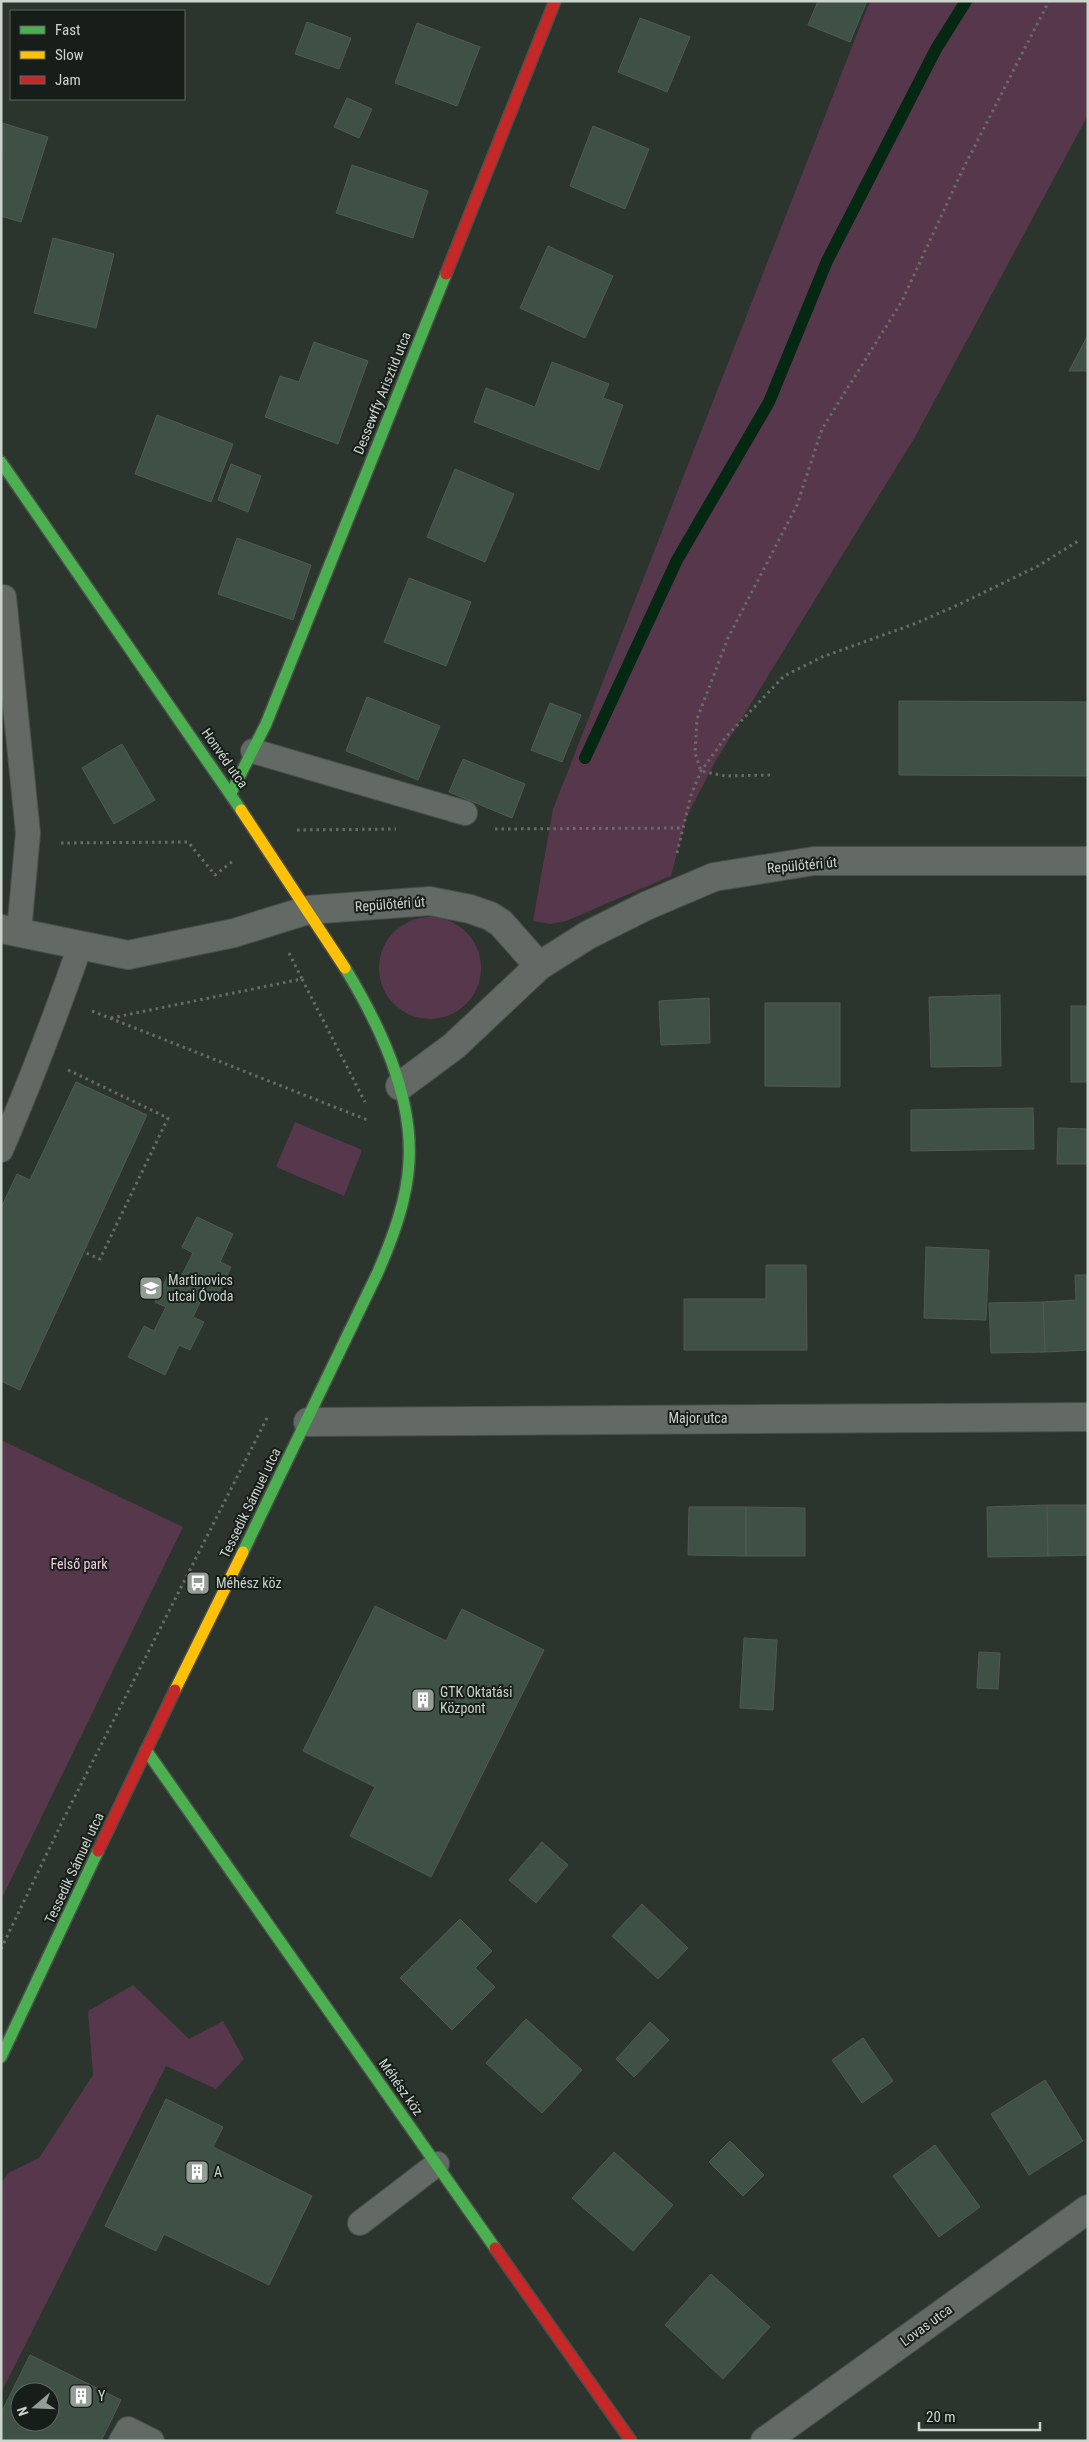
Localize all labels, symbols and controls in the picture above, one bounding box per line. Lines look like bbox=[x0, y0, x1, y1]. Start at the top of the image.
legend bbox=[10, 10, 185, 100]
text: Fast bbox=[55, 21, 80, 39]
text: Slow bbox=[55, 46, 84, 64]
text: Jam bbox=[55, 71, 81, 89]
street label: Dessewffy Arisztid utca bbox=[350, 329, 414, 457]
street label: Honvéd utca bbox=[199, 725, 251, 791]
street label: Repülőtéri út bbox=[766, 854, 838, 876]
street label: Repülőtéri út bbox=[354, 894, 426, 914]
place label: Martinovics utcai Óvoda bbox=[168, 1272, 234, 1304]
school or university icon: Martinovics utcai Óvoda bbox=[138, 1275, 164, 1301]
street label: Major utca bbox=[668, 1410, 728, 1426]
street label: Tessedik Sámuel utca bbox=[216, 1445, 284, 1561]
park label: Felső park bbox=[50, 1556, 108, 1572]
bus stop icon: Méhész köz bbox=[185, 1570, 211, 1596]
place label: Méhész köz bbox=[216, 1575, 282, 1591]
place label: GTK Oktatási Központ bbox=[440, 1684, 512, 1716]
building icon: GTK Oktatási Központ bbox=[410, 1687, 436, 1713]
street label: Tessedik Sámuel utca bbox=[41, 1810, 107, 1926]
street label: Méhész köz bbox=[376, 2056, 426, 2118]
building icon: A bbox=[184, 2159, 210, 2185]
place label: A bbox=[214, 2164, 222, 2180]
street label: Lovas utca bbox=[897, 2301, 955, 2349]
north arrow bbox=[10, 2382, 60, 2432]
building icon: Y bbox=[68, 2383, 94, 2409]
place label: Y bbox=[98, 2388, 106, 2404]
scale bar bbox=[919, 2400, 1040, 2432]
text: N bbox=[14, 2405, 32, 2418]
text: 20 m bbox=[926, 2408, 956, 2426]

